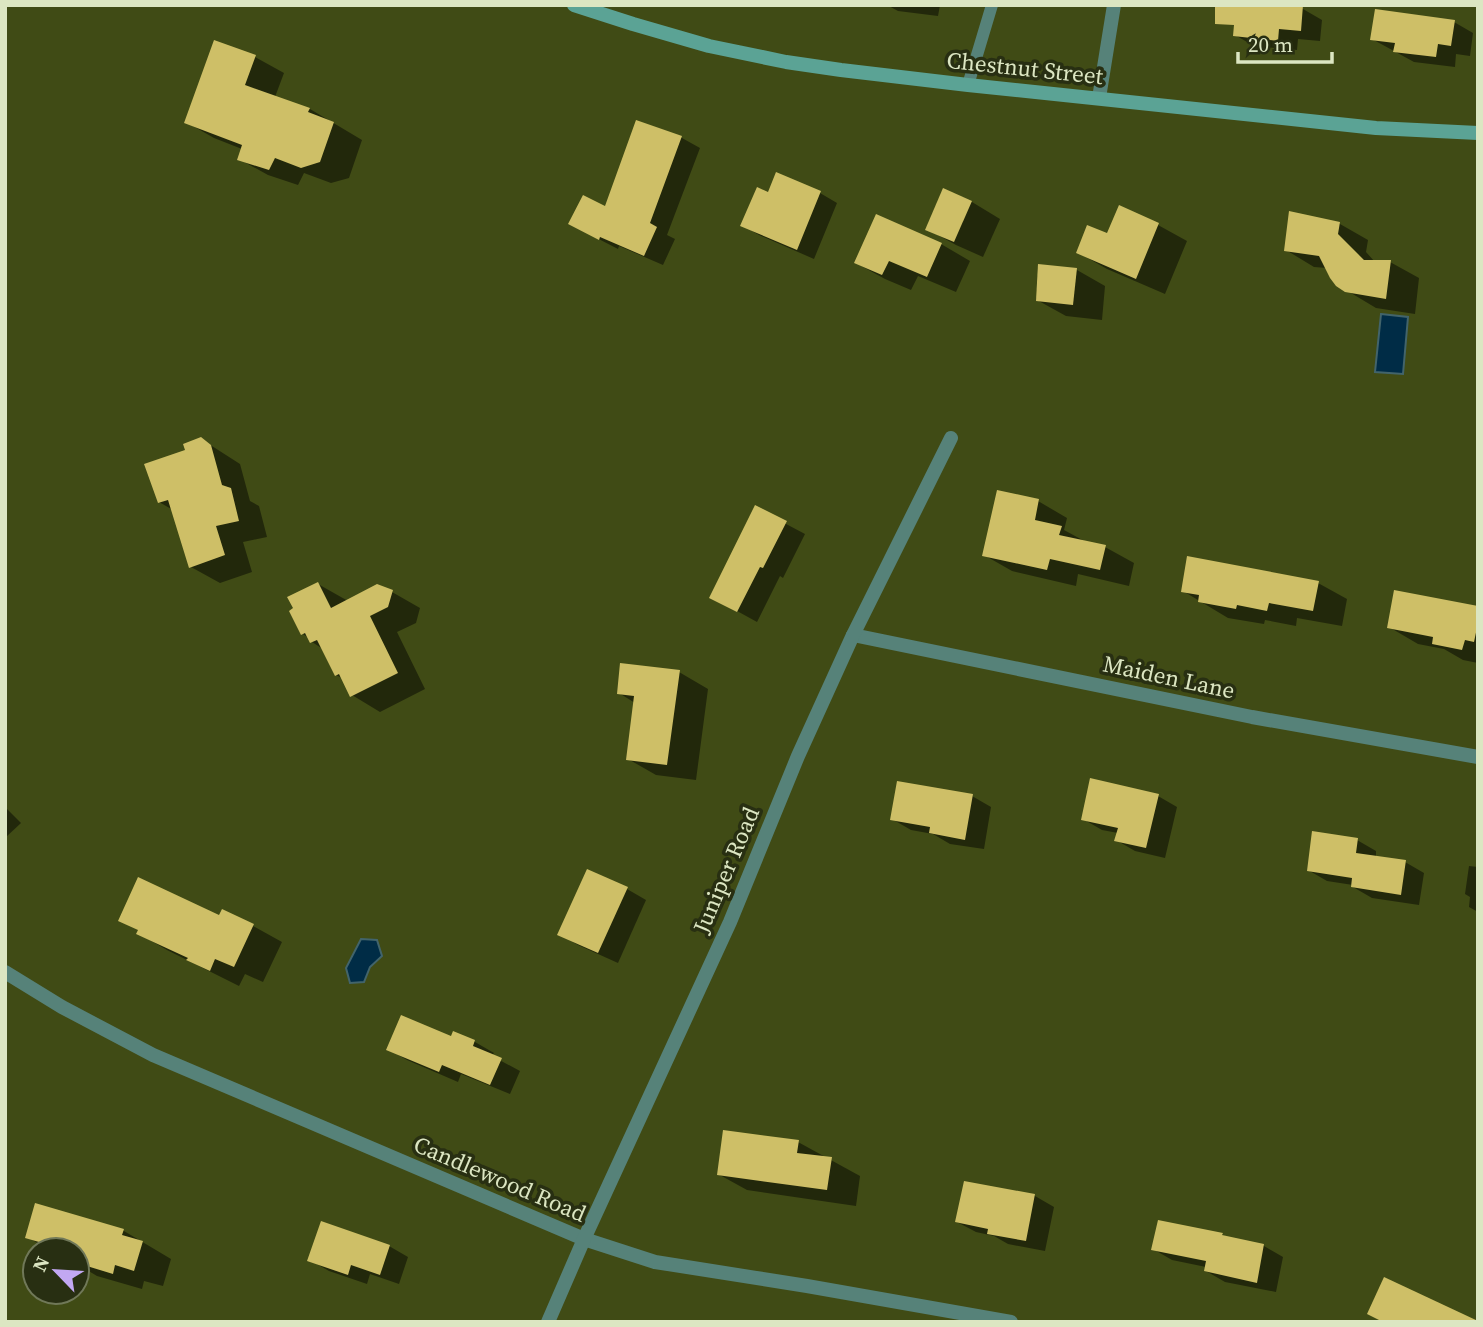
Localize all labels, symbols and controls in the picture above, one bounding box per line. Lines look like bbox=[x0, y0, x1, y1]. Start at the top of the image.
scale bar bbox=[1238, 21, 1332, 65]
text: 20 m bbox=[1248, 30, 1293, 59]
street label: Chestnut Street bbox=[945, 44, 1105, 92]
street label: Maiden Lane bbox=[1100, 647, 1238, 707]
street label: Juniper Road bbox=[685, 802, 767, 939]
street label: Candlewood Road bbox=[409, 1128, 591, 1230]
north arrow bbox=[21, 1236, 91, 1306]
text: N bbox=[26, 1252, 55, 1276]

